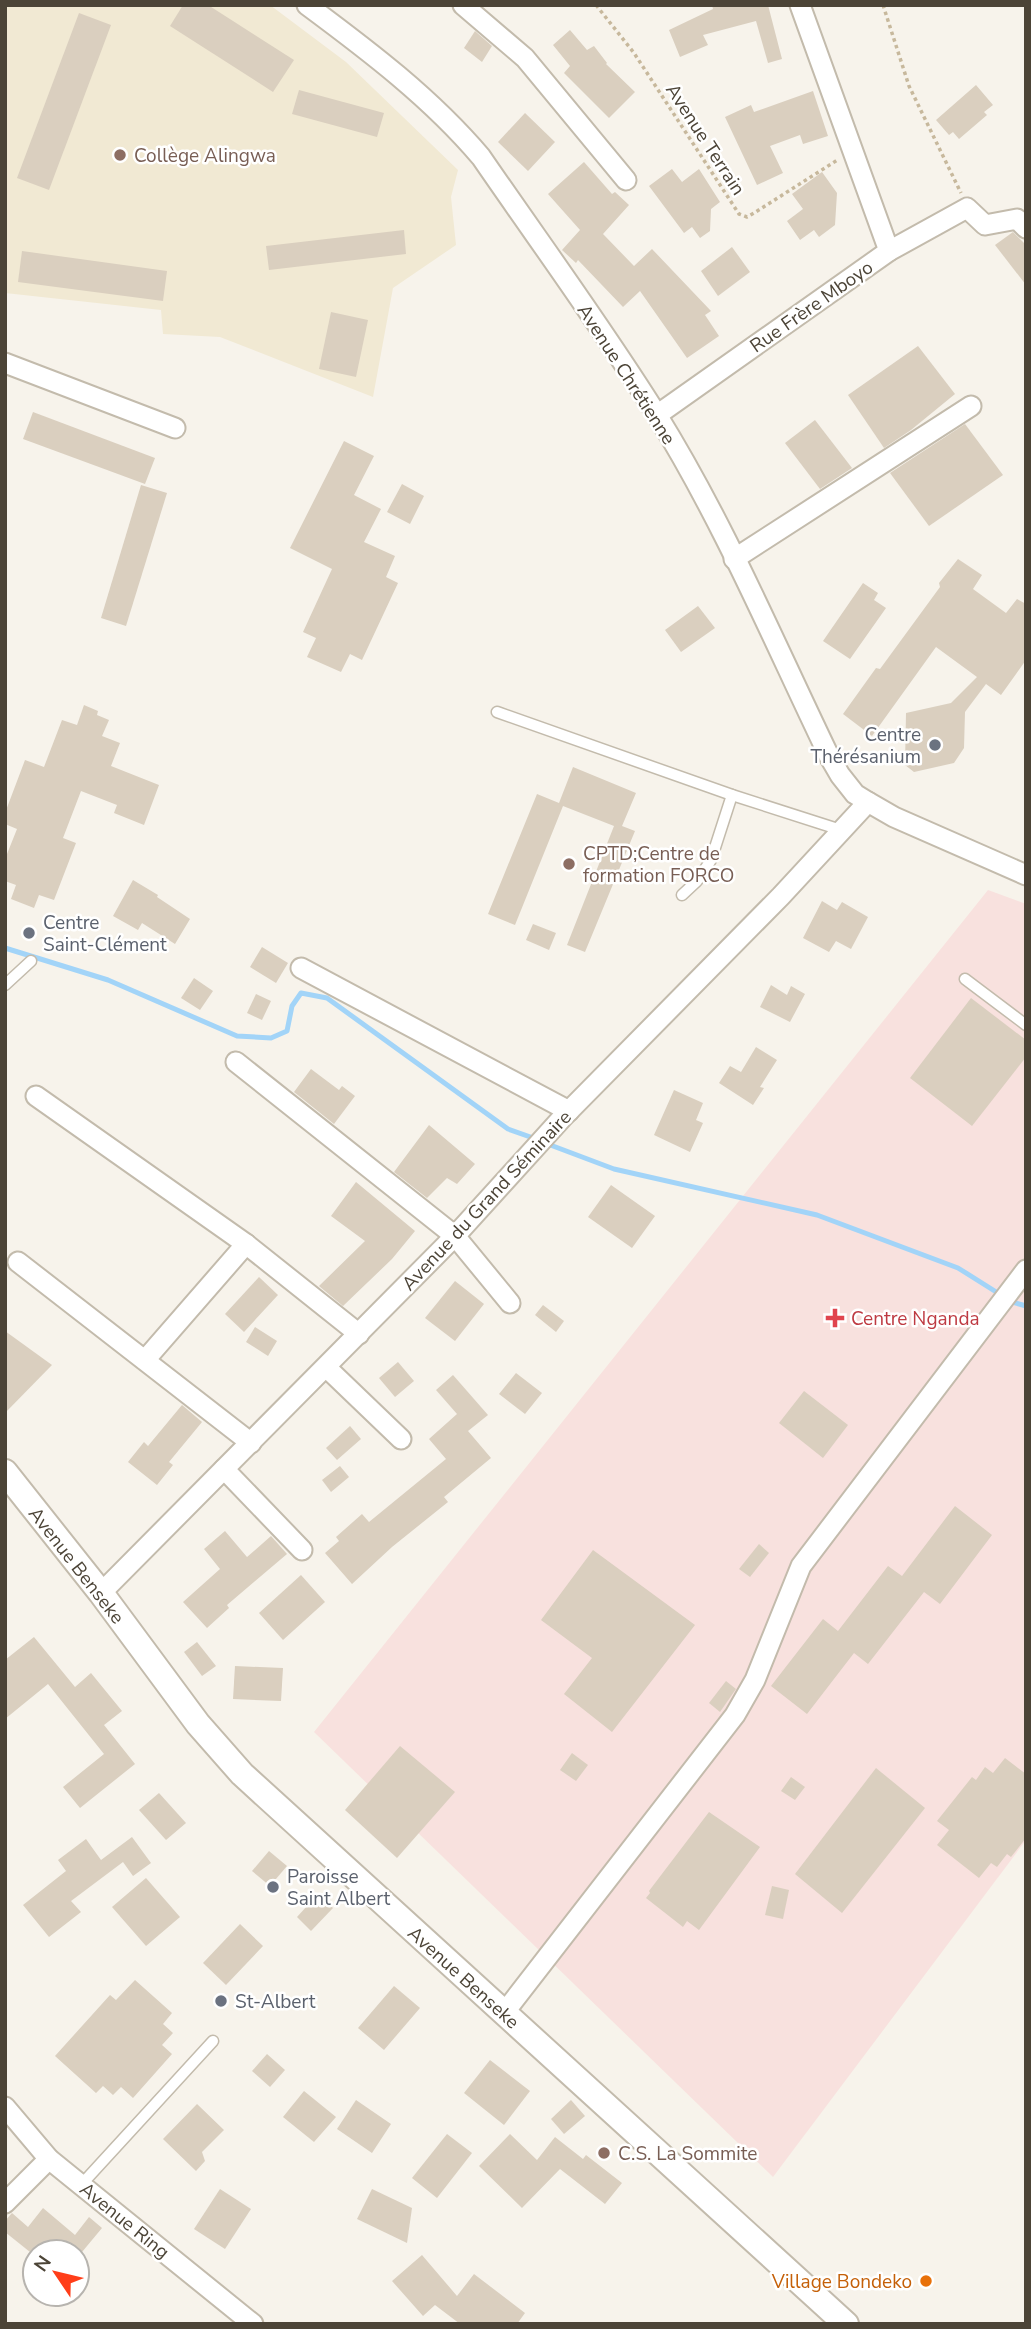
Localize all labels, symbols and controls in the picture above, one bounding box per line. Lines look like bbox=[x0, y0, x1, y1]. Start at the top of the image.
street label: Avenue Terrain bbox=[659, 79, 751, 200]
place label: Collège Alingwa bbox=[134, 143, 276, 169]
marker: Collège Alingwa bbox=[112, 147, 128, 163]
street label: Rue Frère Mboyo bbox=[745, 255, 878, 359]
street label: Avenue Chrétienne bbox=[571, 299, 681, 450]
place label: Centre Thérésanium bbox=[811, 722, 921, 770]
marker: Centre Thérésanium bbox=[927, 737, 943, 753]
place label: CPTD;Centre de formation FORCO bbox=[583, 841, 734, 889]
marker: CPTD;Centre de formation FORCO bbox=[561, 856, 577, 872]
place label: Centre Saint-Clément bbox=[43, 910, 167, 958]
marker: Centre Saint-Clément bbox=[21, 925, 37, 941]
street label: Avenue du Grand Séminaire bbox=[396, 1105, 577, 1297]
place label: Centre Nganda bbox=[851, 1306, 980, 1332]
marker: Centre Nganda bbox=[825, 1308, 845, 1328]
street label: Avenue Benseke bbox=[22, 1502, 130, 1630]
place label: Paroisse Saint Albert bbox=[287, 1864, 390, 1912]
marker: Paroisse Saint Albert bbox=[265, 1879, 281, 1895]
street label: Avenue Benseke bbox=[402, 1921, 525, 2035]
place label: St-Albert bbox=[235, 1989, 316, 2015]
marker: St-Albert bbox=[213, 1993, 229, 2009]
place label: C.S. La Sommite bbox=[618, 2141, 757, 2167]
marker: C.S. La Sommite bbox=[596, 2145, 612, 2161]
street label: Avenue Ring bbox=[74, 2177, 175, 2265]
north arrow bbox=[21, 2238, 91, 2308]
text: N bbox=[28, 2251, 58, 2277]
place label: Village Bondeko bbox=[771, 2269, 912, 2295]
marker: Village Bondeko bbox=[918, 2273, 934, 2289]

